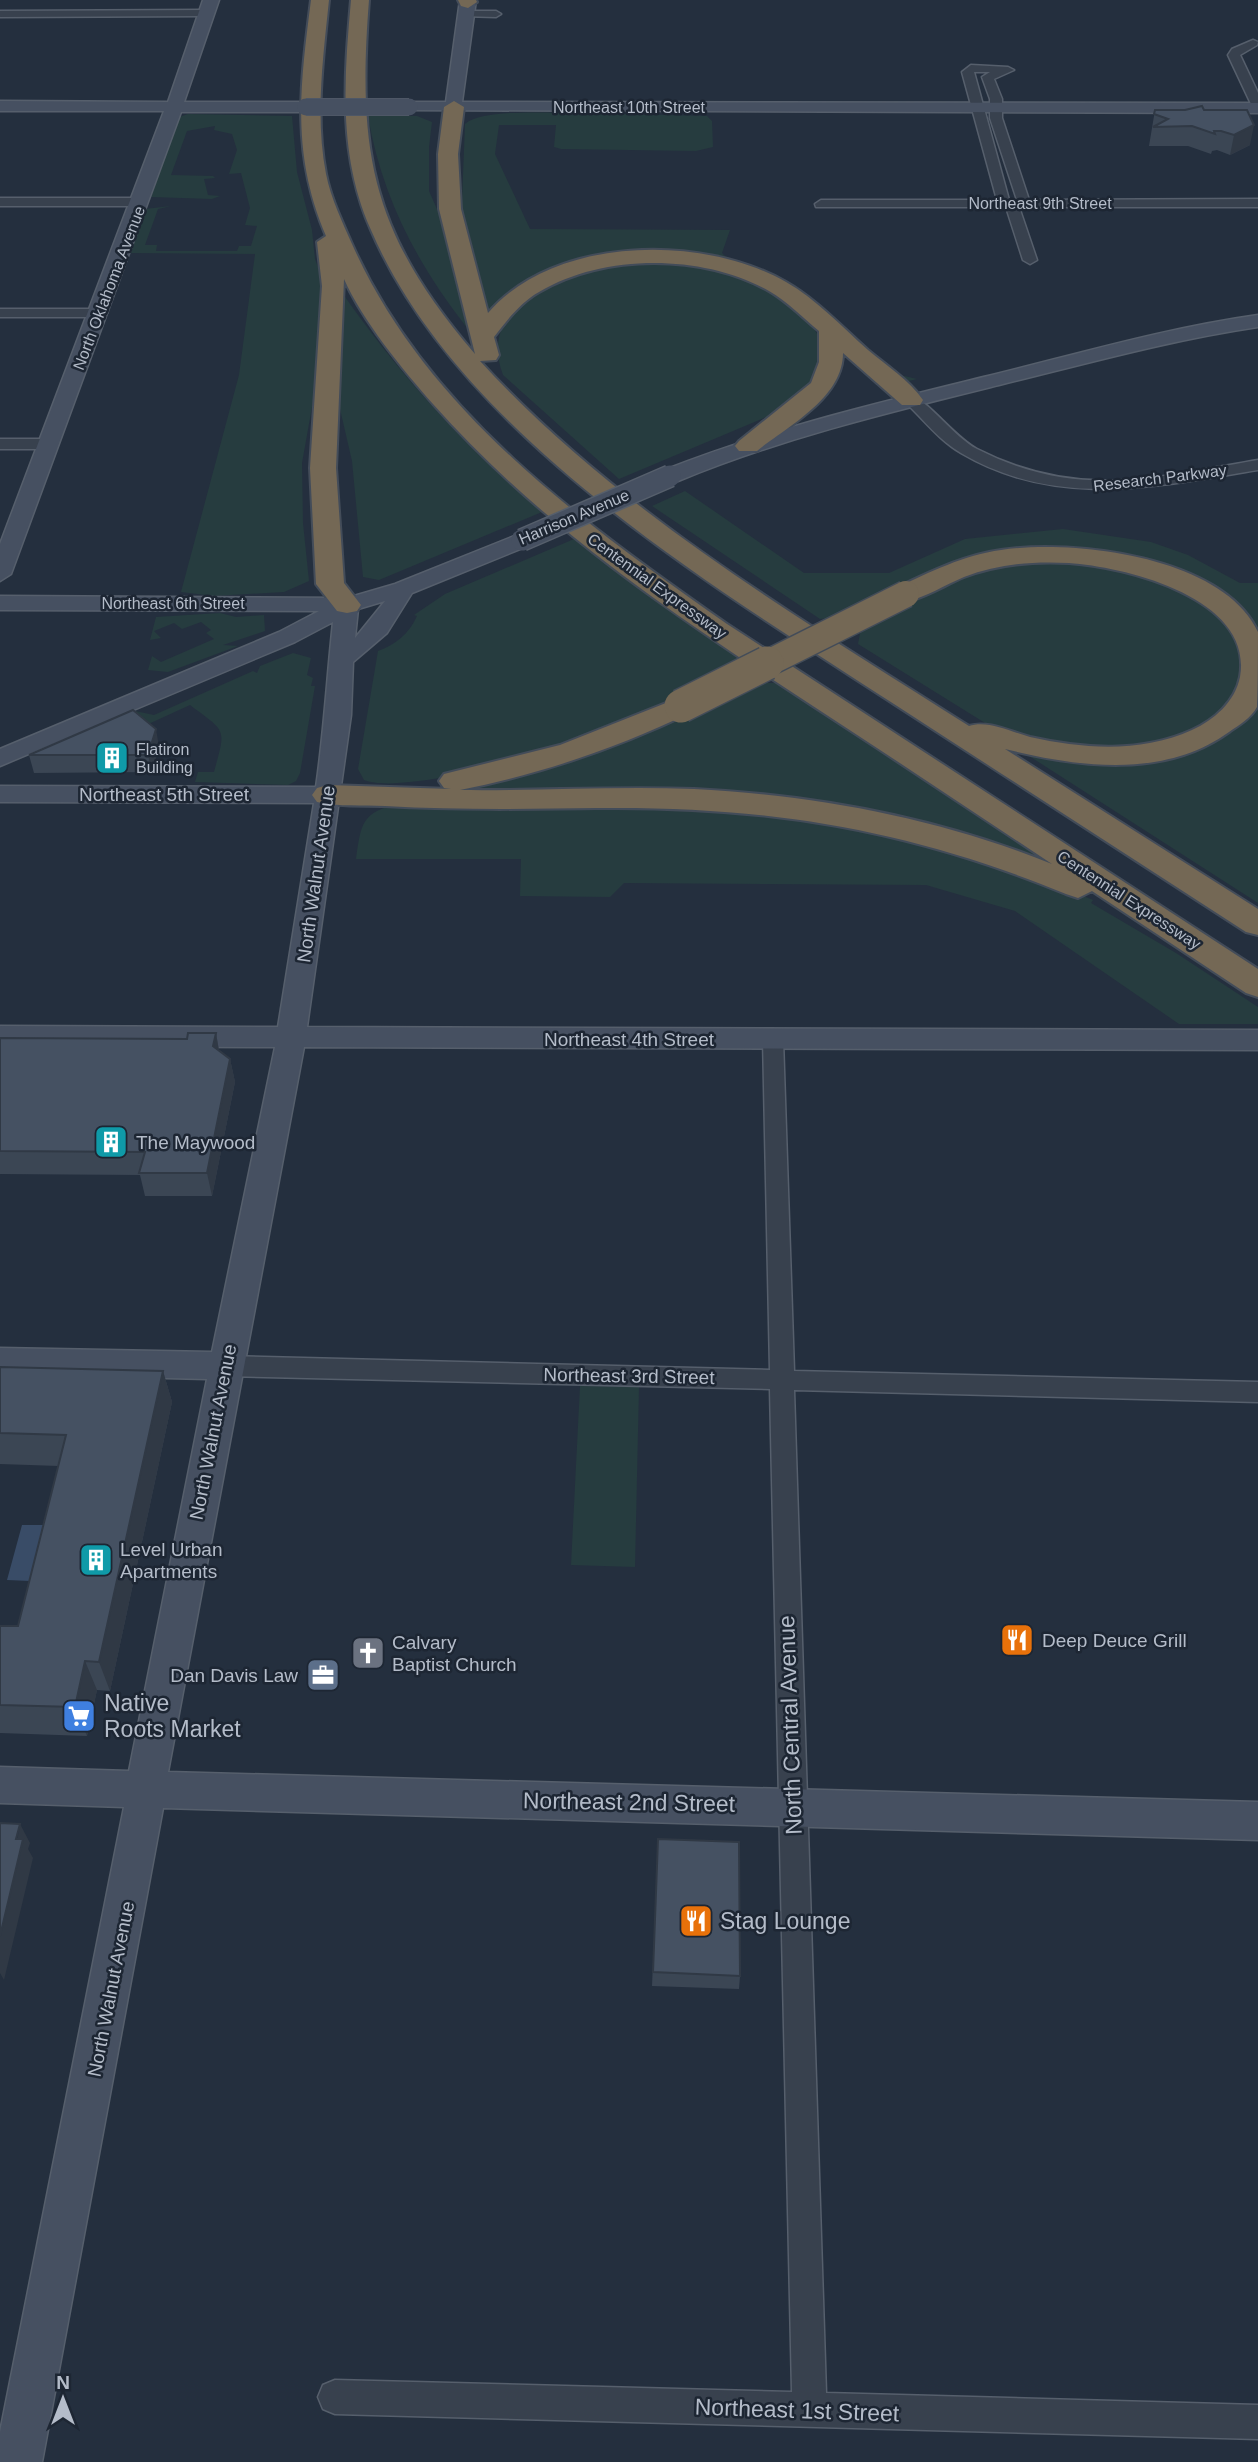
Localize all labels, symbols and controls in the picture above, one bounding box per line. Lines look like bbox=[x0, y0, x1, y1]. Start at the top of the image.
street label: Northeast 10th Street bbox=[553, 99, 706, 116]
street label: Northeast 9th Street bbox=[968, 195, 1112, 212]
street label: North Oklahoma Avenue bbox=[70, 204, 148, 372]
street label: Research Parkway bbox=[1092, 461, 1228, 495]
street label: Harrison Avenue bbox=[516, 486, 632, 548]
street label: Centennial Expressway bbox=[584, 530, 730, 642]
street label: Northeast 6th Street bbox=[101, 595, 245, 612]
building icon: Flatiron Building bbox=[93, 739, 131, 777]
place label: Flatiron Building bbox=[136, 741, 193, 776]
street label: Northeast 5th Street bbox=[79, 784, 250, 805]
street label: North Walnut Avenue bbox=[293, 784, 339, 964]
street label: Centennial Expressway bbox=[1054, 847, 1204, 953]
street label: Northeast 4th Street bbox=[544, 1029, 715, 1050]
building icon: The Maywood bbox=[92, 1123, 130, 1161]
place label: The Maywood bbox=[136, 1132, 255, 1153]
street label: North Walnut Avenue bbox=[186, 1342, 240, 1522]
street label: Northeast 3rd Street bbox=[543, 1364, 715, 1388]
place label: Level Urban Apartments bbox=[120, 1539, 222, 1582]
building icon: Level Urban Apartments bbox=[77, 1541, 115, 1579]
street label: North Central Avenue bbox=[773, 1615, 807, 1835]
restaurant icon: Deep Deuce Grill bbox=[998, 1621, 1036, 1659]
place label: Deep Deuce Grill bbox=[1042, 1630, 1187, 1651]
place label: Calvary Baptist Church bbox=[392, 1632, 517, 1675]
church icon: Calvary Baptist Church bbox=[349, 1634, 387, 1672]
office icon: Dan Davis Law bbox=[304, 1656, 342, 1694]
place label: Dan Davis Law bbox=[170, 1665, 298, 1686]
place label: Native Roots Market bbox=[104, 1690, 241, 1742]
supermarket icon: Native Roots Market bbox=[60, 1697, 98, 1735]
street label: Northeast 2nd Street bbox=[523, 1787, 736, 1817]
street label: North Walnut Avenue bbox=[84, 1899, 138, 2079]
restaurant icon: Stag Lounge bbox=[677, 1902, 715, 1940]
place label: Stag Lounge bbox=[720, 1908, 850, 1934]
north arrow bbox=[28, 2364, 98, 2434]
text: N bbox=[56, 2372, 70, 2393]
street label: Northeast 1st Street bbox=[694, 2393, 900, 2427]

